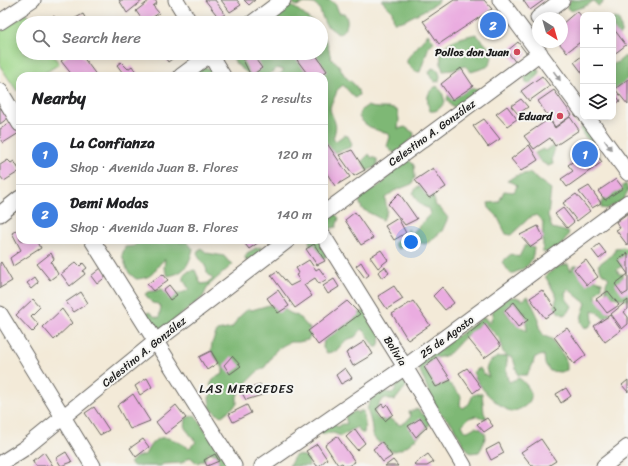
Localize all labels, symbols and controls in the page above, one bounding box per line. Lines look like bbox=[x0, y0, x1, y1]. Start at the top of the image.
pin: 2 bbox=[480, 10, 506, 40]
north arrow bbox=[532, 12, 568, 48]
map controls bbox=[580, 12, 616, 120]
button: + bbox=[580, 12, 616, 48]
search box bbox=[16, 16, 328, 60]
text: Search here bbox=[62, 25, 141, 51]
icon: search bbox=[30, 27, 52, 49]
place label: Pollos don Juan bbox=[435, 43, 509, 62]
marker: Pollos don Juan bbox=[512, 47, 522, 57]
button: − bbox=[580, 48, 616, 84]
one-way arrow bbox=[553, 71, 561, 81]
text: Nearby bbox=[32, 83, 86, 113]
button: layers bbox=[580, 84, 616, 120]
text: 2 results bbox=[261, 87, 312, 110]
street label: Celestino A. González bbox=[384, 94, 480, 171]
place label: Eduard bbox=[518, 107, 553, 126]
marker: Eduard bbox=[555, 111, 565, 121]
text: La Confianza bbox=[70, 130, 155, 156]
pin: 1 bbox=[572, 139, 598, 169]
one-way arrow bbox=[603, 140, 611, 150]
text: 1 bbox=[42, 143, 48, 166]
text: 120 m bbox=[277, 143, 312, 166]
text: Shop · Avenida Juan B. Flores bbox=[70, 156, 238, 179]
text: Demi Modas bbox=[70, 190, 148, 216]
text: 2 bbox=[41, 203, 49, 226]
text: 140 m bbox=[277, 203, 312, 226]
text: Shop · Avenida Juan B. Flores bbox=[70, 216, 238, 239]
your location bbox=[401, 232, 421, 252]
street label: 25 de Agosto bbox=[416, 310, 479, 363]
street label: Celestino A. González bbox=[97, 311, 191, 392]
street label: Bolivia bbox=[378, 332, 412, 370]
district label: LAS MERCEDES bbox=[199, 378, 295, 400]

